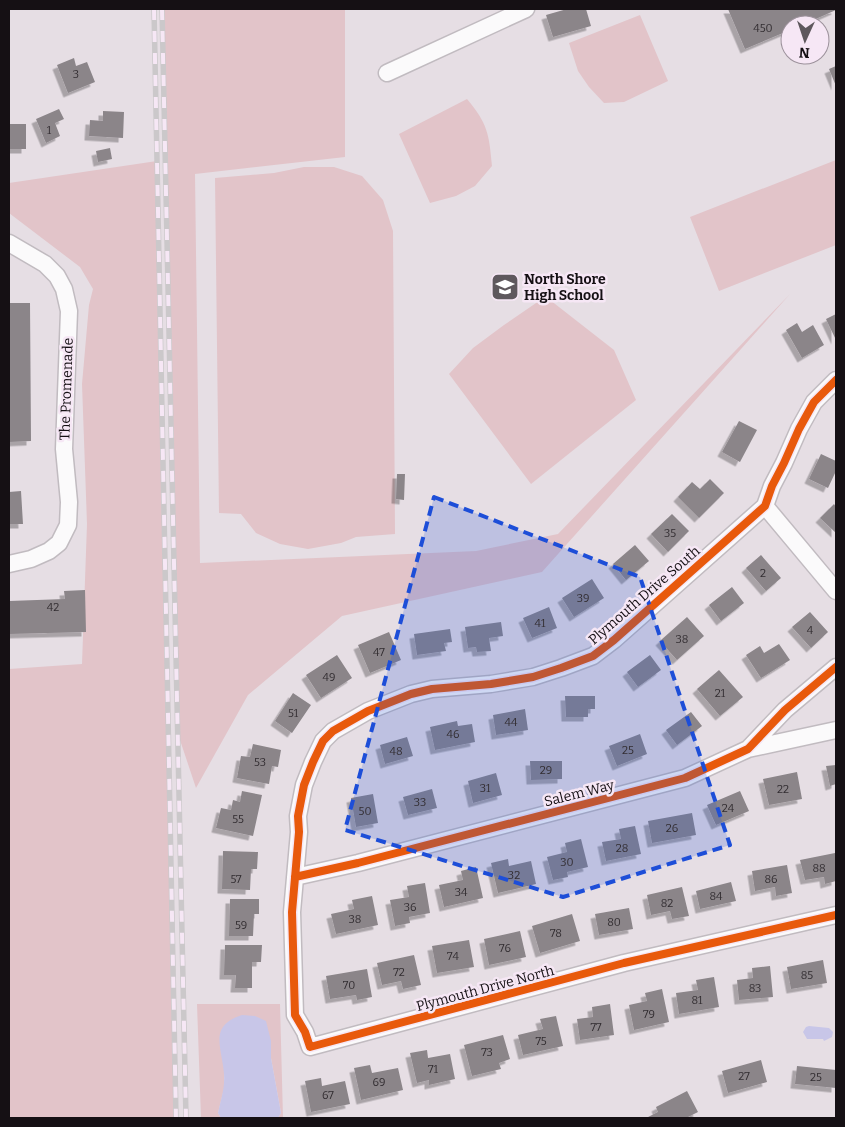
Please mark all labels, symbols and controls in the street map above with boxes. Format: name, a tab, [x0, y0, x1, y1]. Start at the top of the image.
north arrow	[780, 15, 830, 65]
house number: 450	[753, 22, 773, 35]
text: N	[798, 44, 810, 61]
house number: 3	[73, 68, 79, 81]
house number: 1	[47, 124, 52, 137]
place label: North Shore High School	[524, 271, 606, 304]
school or university icon: North Shore High School	[490, 272, 520, 302]
street label: The Promenade	[56, 337, 77, 441]
house number: 35	[664, 527, 676, 540]
street label: Plymouth Drive South	[585, 542, 704, 648]
house number: 2	[760, 567, 766, 580]
house number: 39	[577, 592, 589, 605]
house number: 42	[47, 601, 59, 614]
house number: 41	[535, 617, 546, 630]
house number: 4	[807, 624, 814, 637]
house number: 38	[676, 633, 688, 646]
house number: 47	[373, 646, 385, 659]
house number: 49	[323, 671, 335, 684]
house number: 21	[715, 687, 726, 700]
house number: 51	[288, 707, 299, 720]
house number: 44	[505, 716, 518, 729]
house number: 46	[447, 728, 459, 741]
house number: 25	[622, 744, 634, 757]
house number: 48	[389, 745, 403, 758]
house number: 53	[254, 756, 266, 769]
house number: 29	[540, 764, 552, 777]
street label: Salem Way	[542, 776, 616, 810]
house number: 31	[480, 782, 491, 795]
house number: 22	[777, 783, 789, 796]
house number: 33	[414, 796, 426, 809]
house number: 24	[722, 802, 735, 815]
house number: 50	[359, 805, 371, 818]
house number: 55	[232, 813, 244, 826]
house number: 26	[666, 822, 678, 835]
house number: 28	[616, 842, 628, 855]
house number: 30	[560, 856, 574, 869]
house number: 88	[812, 862, 826, 875]
house number: 32	[508, 869, 520, 882]
house number: 57	[230, 873, 242, 886]
house number: 86	[764, 873, 778, 886]
house number: 34	[455, 886, 468, 899]
house number: 84	[709, 890, 723, 903]
house number: 82	[661, 897, 673, 910]
house number: 36	[404, 901, 416, 914]
house number: 38	[349, 913, 361, 926]
house number: 80	[607, 916, 621, 929]
house number: 59	[235, 919, 247, 932]
house number: 78	[550, 927, 562, 940]
house number: 76	[499, 942, 511, 955]
house number: 74	[447, 950, 459, 963]
street label: Plymouth Drive North	[414, 962, 556, 1015]
house number: 72	[393, 966, 405, 979]
house number: 85	[801, 969, 813, 982]
house number: 70	[343, 979, 355, 992]
house number: 83	[749, 982, 761, 995]
house number: 81	[691, 994, 703, 1007]
house number: 79	[643, 1008, 655, 1021]
house number: 77	[590, 1021, 602, 1034]
house number: 75	[535, 1035, 547, 1048]
house number: 73	[481, 1046, 493, 1059]
house number: 71	[428, 1063, 439, 1076]
house number: 27	[738, 1070, 750, 1083]
house number: 25	[810, 1071, 822, 1084]
house number: 69	[373, 1076, 385, 1089]
house number: 67	[322, 1089, 334, 1102]

